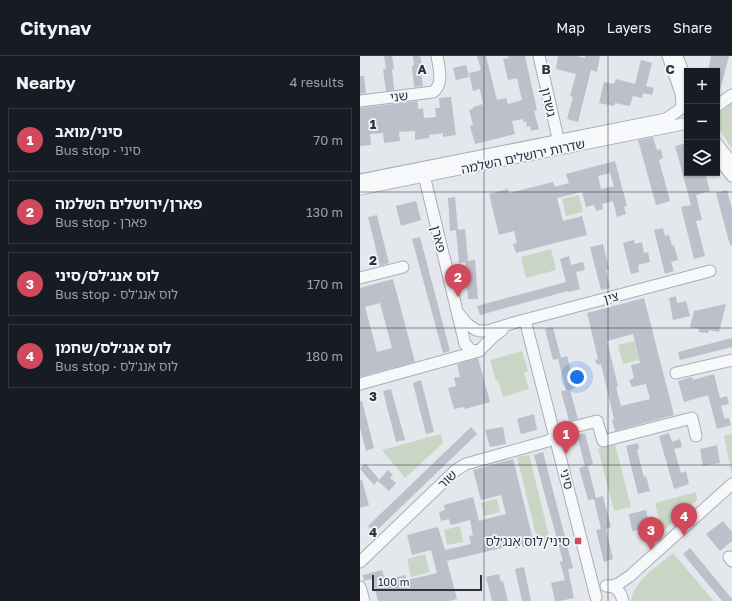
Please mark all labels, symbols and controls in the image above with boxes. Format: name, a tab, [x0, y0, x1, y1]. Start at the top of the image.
text: Citynav	[20, 16, 92, 39]
text: Map	[556, 19, 585, 36]
text: Layers	[607, 19, 651, 36]
text: Share	[673, 19, 712, 36]
text: A	[417, 61, 427, 77]
text: B	[541, 61, 551, 77]
text: C	[665, 61, 675, 77]
map controls	[684, 68, 720, 176]
button: +	[684, 68, 720, 104]
text: Nearby	[16, 72, 76, 93]
text: 4 results	[290, 74, 344, 90]
street label: גשרון	[538, 86, 560, 118]
street label: שני	[389, 87, 409, 105]
button: −	[684, 104, 720, 140]
text: 1	[370, 116, 377, 132]
text: סיני/מואב	[55, 122, 123, 140]
text: 1	[27, 132, 33, 148]
text: 70 m	[313, 132, 343, 148]
street label: שדרות ירושלים השלמה	[460, 135, 586, 177]
button: layers	[684, 140, 720, 176]
text: Bus stop · סיני	[55, 142, 141, 158]
text: פארן/ירושלים השלמה	[55, 194, 202, 212]
text: 2	[26, 204, 34, 220]
text: 130 m	[306, 204, 343, 220]
text: Bus stop · פארן	[55, 214, 147, 230]
street label: פארן	[428, 224, 450, 254]
text: 2	[369, 252, 377, 268]
pin: 2	[445, 264, 471, 297]
text: לוס אנג׳לס/סיני	[55, 266, 159, 284]
text: 3	[26, 276, 34, 292]
text: 170 m	[307, 276, 343, 292]
text: Bus stop · לוס אנג'לס	[55, 286, 178, 302]
street label: צין	[602, 287, 620, 307]
text: לוס אנג׳לס/שחמן	[55, 338, 171, 356]
text: 4	[26, 348, 34, 364]
text: 180 m	[306, 348, 343, 364]
text: Bus stop · לוס אנג'לס	[55, 358, 178, 374]
your location	[567, 367, 587, 387]
text: 3	[369, 388, 377, 404]
pin: 1	[553, 421, 579, 454]
street label: שור	[434, 466, 460, 492]
street label: סיני	[557, 467, 577, 491]
pin: 4	[671, 503, 697, 536]
pin: 3	[638, 517, 664, 550]
text: 4	[369, 524, 377, 540]
place label: סיני/לוס אנג׳לס	[485, 533, 570, 549]
marker: סיני/לוס אנג׳לס	[573, 536, 583, 546]
scale bar	[372, 573, 482, 592]
text: 100 m	[378, 575, 409, 588]

